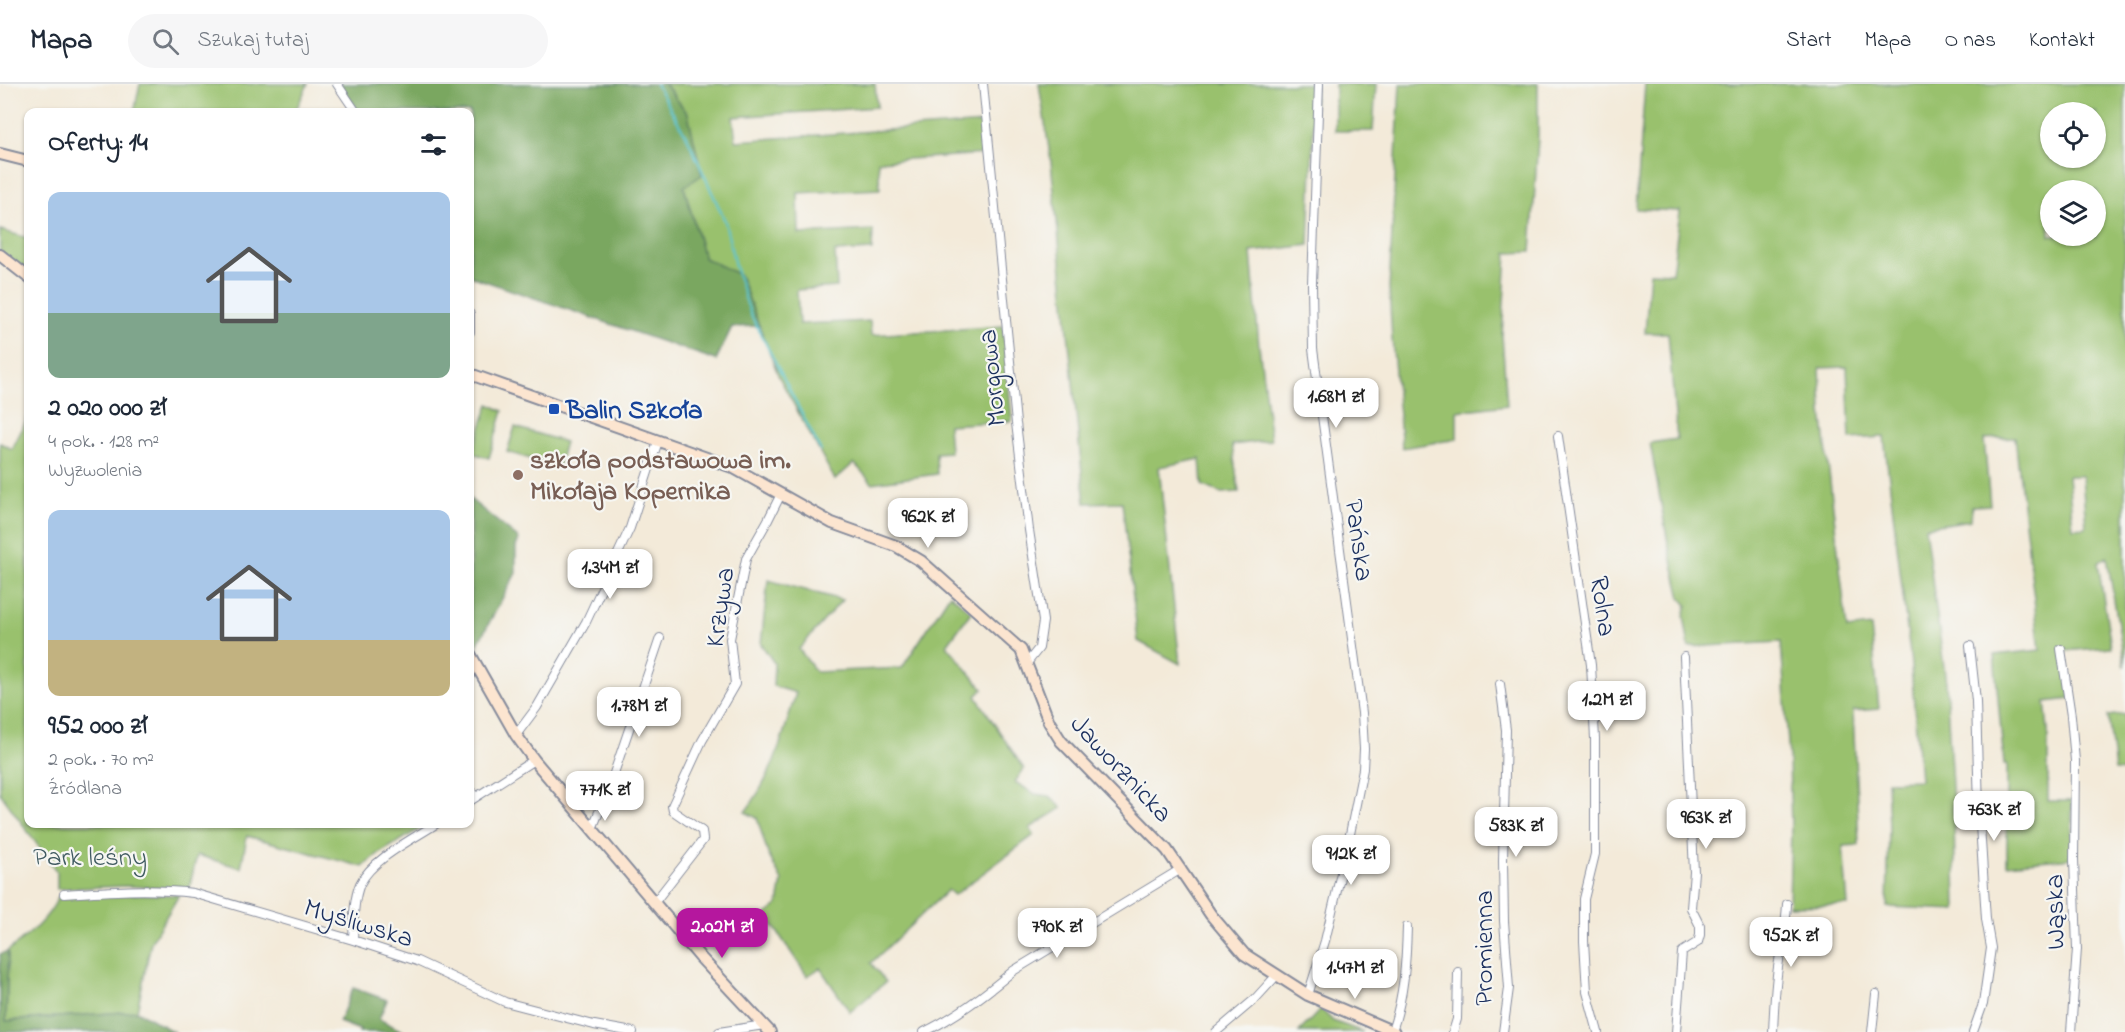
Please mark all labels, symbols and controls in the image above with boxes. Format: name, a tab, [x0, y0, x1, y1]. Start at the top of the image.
search box	[128, 14, 548, 68]
text: Mapa	[30, 21, 92, 62]
icon: search	[149, 25, 182, 58]
text: Szukaj tutaj	[197, 25, 308, 57]
text: Start	[1786, 26, 1832, 56]
text: Mapa	[1865, 26, 1911, 56]
text: O nas	[1944, 26, 1996, 56]
text: Kontakt	[2029, 26, 2095, 56]
map controls	[2040, 102, 2106, 246]
button: locate	[2040, 102, 2106, 168]
text: Oferty: 14	[48, 125, 148, 163]
icon: filters	[417, 128, 450, 161]
button: layers	[2040, 180, 2106, 246]
icon: home	[195, 231, 303, 339]
street label: Morgowa	[969, 327, 1018, 428]
pin: 1.68M zł	[1274, 378, 1398, 429]
text: 1.68M zł	[1308, 383, 1364, 412]
text: 2 020 000 zł	[48, 390, 166, 428]
place label: Balin Szkoła	[564, 392, 703, 431]
marker: Balin Szkoła	[547, 402, 561, 416]
text: 4 pok. · 128 m²	[48, 428, 159, 457]
place label: szkoła podstawowa im. Mikołaja Kopernika	[530, 442, 791, 512]
text: Wyzwolenia	[48, 457, 142, 486]
marker: szkoła podstawowa im. Mikołaja Kopernika	[511, 468, 525, 482]
street label: Pańska	[1333, 497, 1383, 584]
pin: 962K zł	[873, 498, 983, 549]
text: 962K zł	[902, 503, 954, 532]
icon: home	[195, 549, 303, 657]
pin: 1.34M zł	[548, 549, 672, 600]
text: 1.34M zł	[582, 554, 639, 583]
street label: Krzywa	[697, 565, 746, 650]
street label: Rolna	[1578, 574, 1625, 639]
pin: 1.2M zł	[1552, 681, 1662, 732]
text: 1.2M zł	[1582, 686, 1632, 715]
pin: 1.78M zł	[577, 687, 701, 738]
text: 1.78M zł	[611, 692, 667, 721]
street label: Jaworznicka	[1060, 707, 1181, 833]
text: 952 000 zł	[48, 708, 147, 746]
text: 2 pok. · 70 m²	[48, 746, 154, 775]
pin: 771K zł	[550, 771, 660, 822]
text: Źródlana	[48, 775, 122, 804]
text: 771K zł	[580, 776, 630, 805]
pin: 763K zł	[1939, 791, 2049, 842]
text: 763K zł	[1968, 796, 2020, 825]
pin: 963K zł	[1651, 799, 1761, 850]
text: 963K zł	[1681, 804, 1731, 833]
pin: 583K zł	[1461, 807, 1571, 858]
text: 583K zł	[1489, 812, 1543, 841]
pin: 912K zł	[1296, 835, 1406, 886]
park label: Park leśny	[33, 839, 147, 878]
text: 912K zł	[1326, 840, 1376, 869]
street label: Wąska	[2036, 874, 2077, 950]
street label: Myśliwska	[299, 889, 418, 959]
street label: Promienna	[1466, 890, 1505, 1006]
pin: 2.02M zł	[660, 908, 784, 959]
pin: 790K zł	[1002, 908, 1112, 959]
text: 2.02M zł	[691, 913, 753, 942]
text: 790K zł	[1032, 913, 1082, 942]
pin: 952K zł	[1736, 917, 1846, 968]
text: 952K zł	[1763, 922, 1819, 951]
pin: 1.47M zł	[1293, 949, 1417, 1000]
text: 1.47M zł	[1327, 954, 1383, 983]

